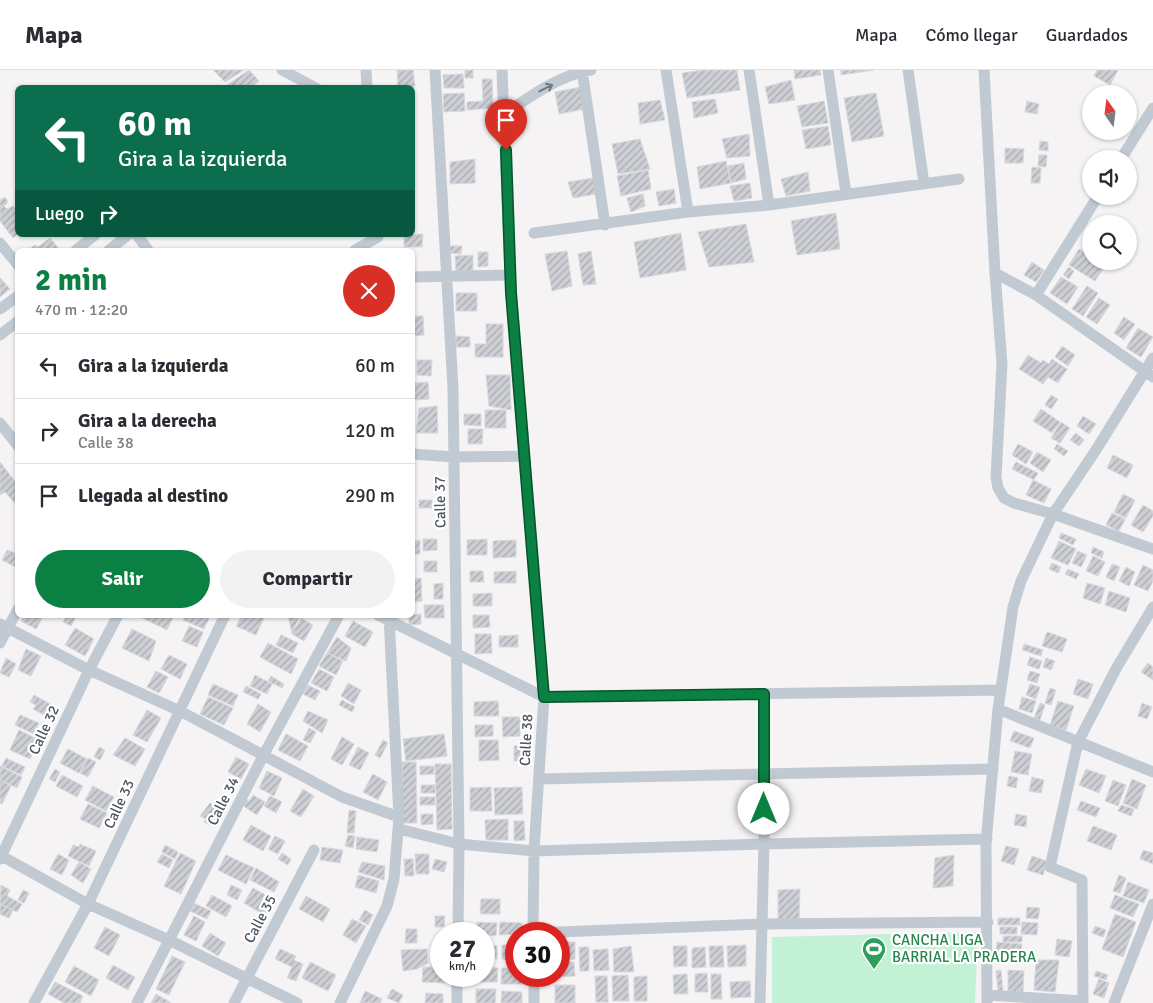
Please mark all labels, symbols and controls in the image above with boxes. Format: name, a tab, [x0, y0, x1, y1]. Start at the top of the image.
text: Mapa	[25, 20, 83, 50]
text: Mapa	[855, 24, 897, 46]
text: Cómo llegar	[925, 24, 1018, 46]
text: Guardados	[1046, 24, 1128, 46]
one-way arrow	[538, 83, 553, 92]
north arrow	[1082, 85, 1138, 140]
map controls	[1082, 85, 1137, 270]
pin	[485, 99, 527, 150]
text: 60 m	[118, 102, 192, 145]
icon: left	[35, 105, 100, 170]
icon: arrive	[492, 106, 520, 134]
text: Gira a la izquierda	[118, 145, 287, 172]
button: sound	[1082, 150, 1137, 205]
icon: right	[94, 200, 122, 228]
text: Luego	[35, 202, 84, 226]
button: search	[1082, 215, 1137, 270]
text: 2 min	[35, 262, 107, 299]
button: close	[343, 265, 395, 317]
text: 470 m · 12:20	[35, 300, 128, 320]
icon: left	[35, 352, 63, 380]
text: Gira a la izquierda	[78, 354, 228, 378]
text: 60 m	[355, 354, 395, 378]
text: Gira a la derecha	[78, 409, 217, 433]
icon: right	[35, 417, 63, 445]
text: 120 m	[345, 419, 395, 443]
text: Calle 38	[78, 433, 134, 453]
street label: Calle 37	[431, 476, 449, 528]
icon: arrive	[35, 482, 63, 510]
text: Llegada al destino	[78, 484, 228, 508]
text: 290 m	[345, 484, 395, 508]
button: Salir	[35, 550, 210, 608]
button: Compartir	[220, 550, 395, 608]
street label: Calle 32	[25, 703, 63, 757]
street label: Calle 38	[516, 714, 536, 766]
street label: Calle 34	[203, 774, 243, 828]
street label: Calle 33	[100, 777, 138, 831]
position arrow	[737, 782, 789, 834]
street label: Calle 35	[240, 892, 280, 946]
speed limit sign: 30	[505, 922, 570, 987]
place label: CANCHA LIGA BARRIAL LA PRADERA	[892, 931, 1036, 966]
text: 27	[449, 933, 476, 964]
sports icon: CANCHA LIGA BARRIAL LA PRADERA	[861, 936, 887, 970]
text: km/h	[449, 959, 476, 974]

